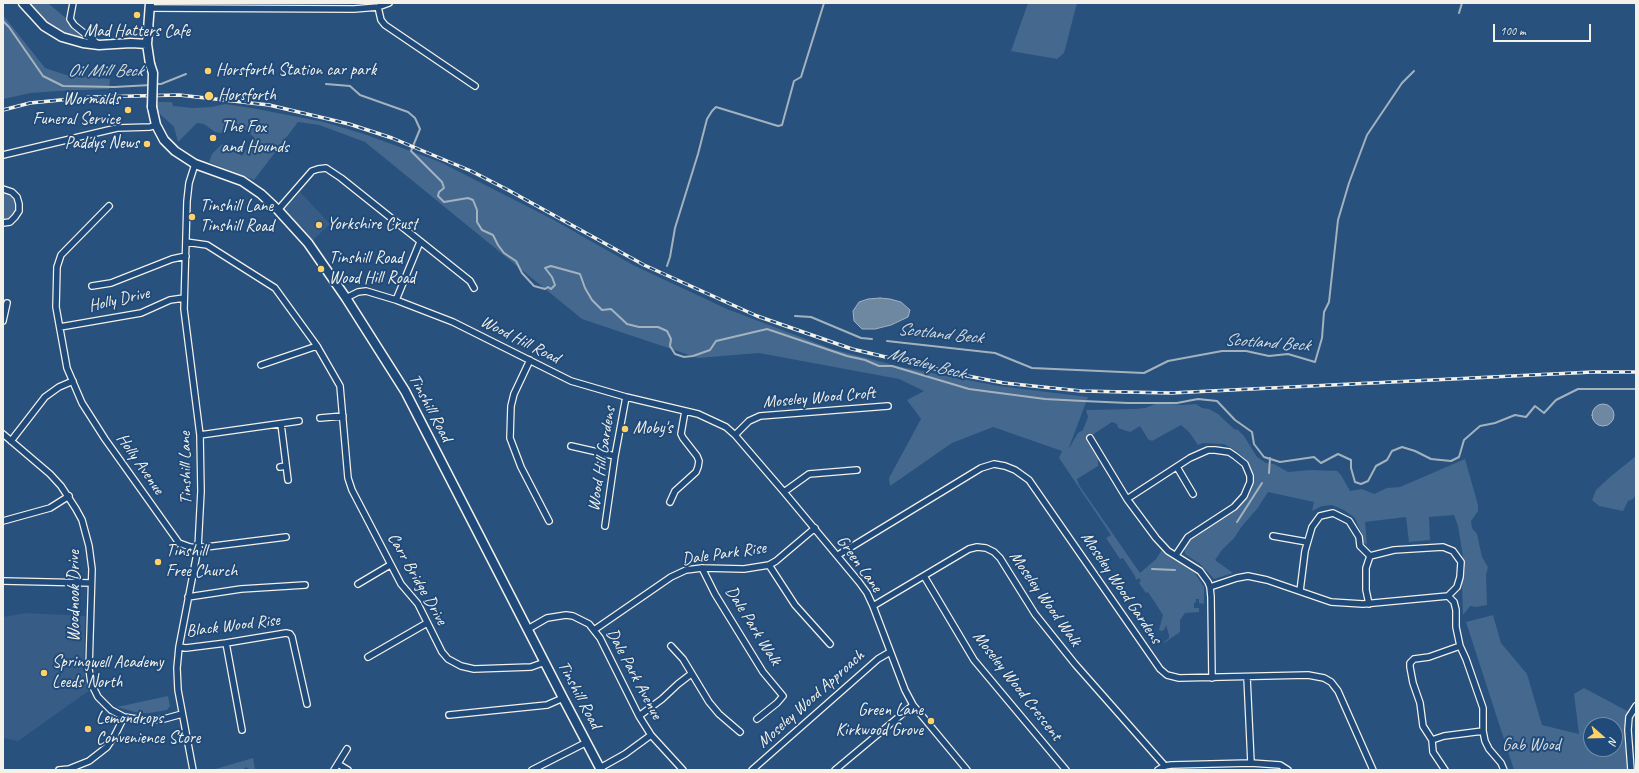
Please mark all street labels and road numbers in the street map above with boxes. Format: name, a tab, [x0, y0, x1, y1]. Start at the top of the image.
street label: Holly Drive	[87, 283, 151, 317]
street label: Wood Hill Road	[477, 311, 563, 369]
street label: Tinshill Road	[404, 371, 456, 445]
street label: Moseley Wood Croft	[762, 383, 876, 413]
street label: Wood Hill Gardens	[584, 405, 620, 513]
street label: Holly Avenue	[111, 429, 169, 499]
street label: Tinshill Lane	[175, 431, 197, 505]
street label: Moseley Wood Gardens	[1076, 528, 1166, 648]
street label: Carr Bridge Drive	[382, 529, 452, 629]
street label: Green Lane	[832, 532, 886, 596]
street label: Dale Park Rise	[681, 538, 767, 570]
street label: Moseley Wood Walk	[1005, 547, 1085, 651]
street label: Woodnook Drive	[65, 550, 85, 642]
street label: Dale Park Walk	[721, 583, 785, 669]
street label: Black Wood Rise	[185, 610, 281, 642]
street label: Dale Park Avenue	[602, 625, 666, 723]
street label: Moseley Wood Crescent	[968, 627, 1066, 745]
street label: Moseley Wood Approach	[753, 646, 869, 752]
street label: Tinshill Road	[553, 658, 605, 732]

